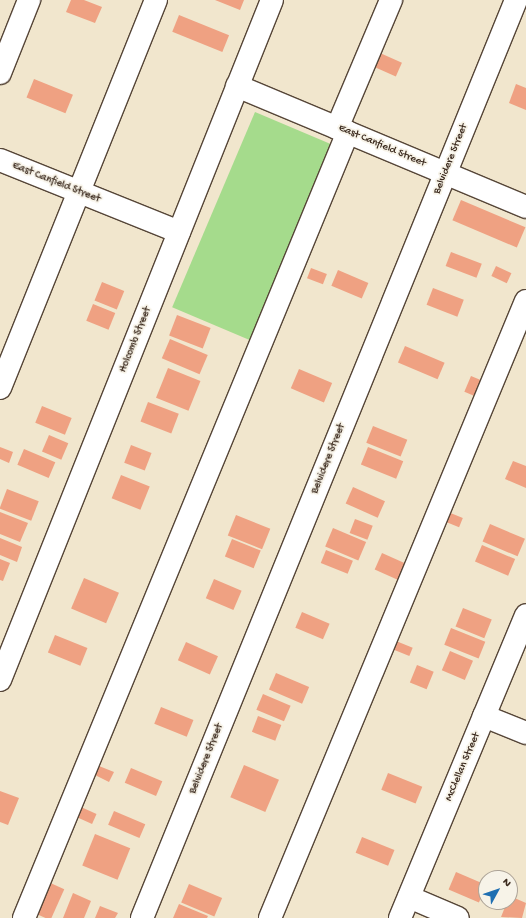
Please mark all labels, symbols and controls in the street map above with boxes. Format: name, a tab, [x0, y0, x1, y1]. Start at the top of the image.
street label: East Canfield Street	[336, 122, 428, 170]
street label: Belvidere Street	[431, 122, 471, 196]
street label: East Canfield Street	[10, 159, 102, 207]
street label: Holcomb Street	[117, 305, 155, 375]
street label: Belvidere Street	[309, 422, 349, 496]
street label: Belvidere Street	[187, 722, 227, 796]
street label: McClellan Street	[443, 731, 483, 803]
north arrow	[478, 870, 518, 910]
text: N	[500, 876, 513, 890]

